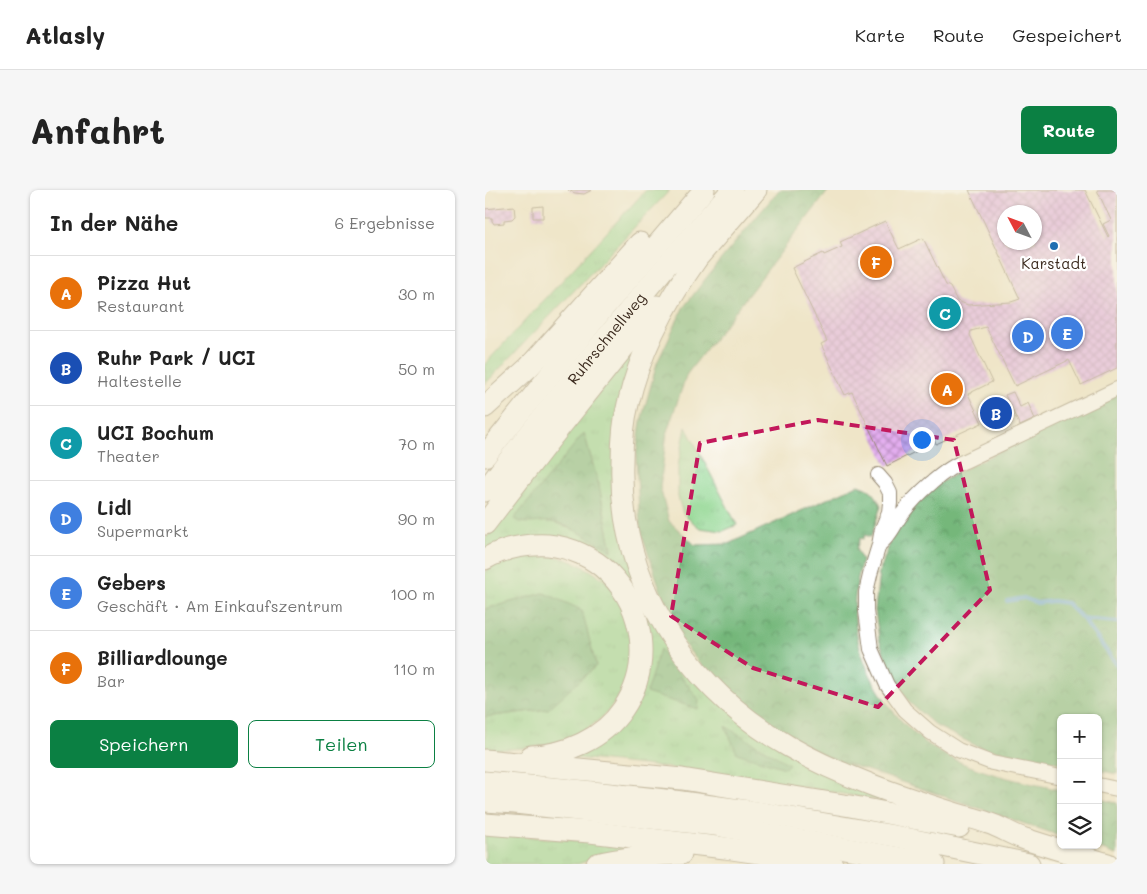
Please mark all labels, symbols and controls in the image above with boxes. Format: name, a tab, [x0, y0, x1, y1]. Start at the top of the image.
text: Atlasly	[25, 19, 105, 50]
text: Karte	[855, 23, 905, 47]
text: Route	[933, 23, 984, 47]
text: Gespeichert	[1012, 23, 1122, 47]
button: Route	[1021, 106, 1117, 154]
text: Anfahrt	[30, 107, 165, 153]
north arrow	[997, 205, 1042, 250]
text: In der Nähe	[50, 209, 178, 236]
text: 6 Ergebnisse	[334, 212, 435, 233]
marker: Karstadt	[1048, 240, 1060, 252]
pin: F	[860, 243, 892, 281]
place label: Karstadt	[1021, 253, 1087, 273]
text: Pizza Hut	[97, 270, 191, 295]
text: A	[60, 283, 72, 304]
text: 30 m	[398, 283, 435, 304]
street label: Ruhrschnellweg	[563, 288, 650, 388]
pin: C	[929, 294, 961, 332]
text: Restaurant	[97, 295, 185, 316]
pin: E	[1051, 314, 1083, 352]
pin: D	[1012, 317, 1044, 355]
text: Ruhr Park / UCI	[97, 345, 256, 370]
text: B	[61, 358, 71, 379]
text: 50 m	[398, 358, 435, 379]
text: Haltestelle	[97, 370, 182, 391]
pin: A	[931, 370, 963, 408]
pin: B	[980, 394, 1012, 432]
text: UCI Bochum	[97, 420, 214, 445]
your location	[909, 427, 935, 453]
text: C	[60, 433, 72, 454]
text: 70 m	[398, 433, 435, 454]
text: Theater	[97, 445, 160, 466]
text: Lidl	[97, 495, 132, 520]
text: D	[60, 508, 72, 529]
text: 90 m	[398, 508, 435, 529]
text: Supermarkt	[97, 520, 189, 541]
text: Gebers	[97, 570, 166, 595]
text: E	[61, 583, 71, 604]
text: 100 m	[390, 583, 435, 604]
text: Geschäft · Am Einkaufszentrum	[97, 595, 343, 616]
text: Billiardlounge	[97, 645, 228, 670]
text: F	[61, 658, 71, 679]
text: 110 m	[393, 658, 435, 679]
text: Bar	[97, 670, 125, 691]
map controls	[1057, 714, 1102, 849]
button: +	[1057, 714, 1102, 759]
button: Speichern	[50, 720, 238, 768]
button: Teilen	[248, 720, 435, 768]
button: −	[1057, 759, 1102, 804]
button: layers	[1057, 804, 1102, 849]

